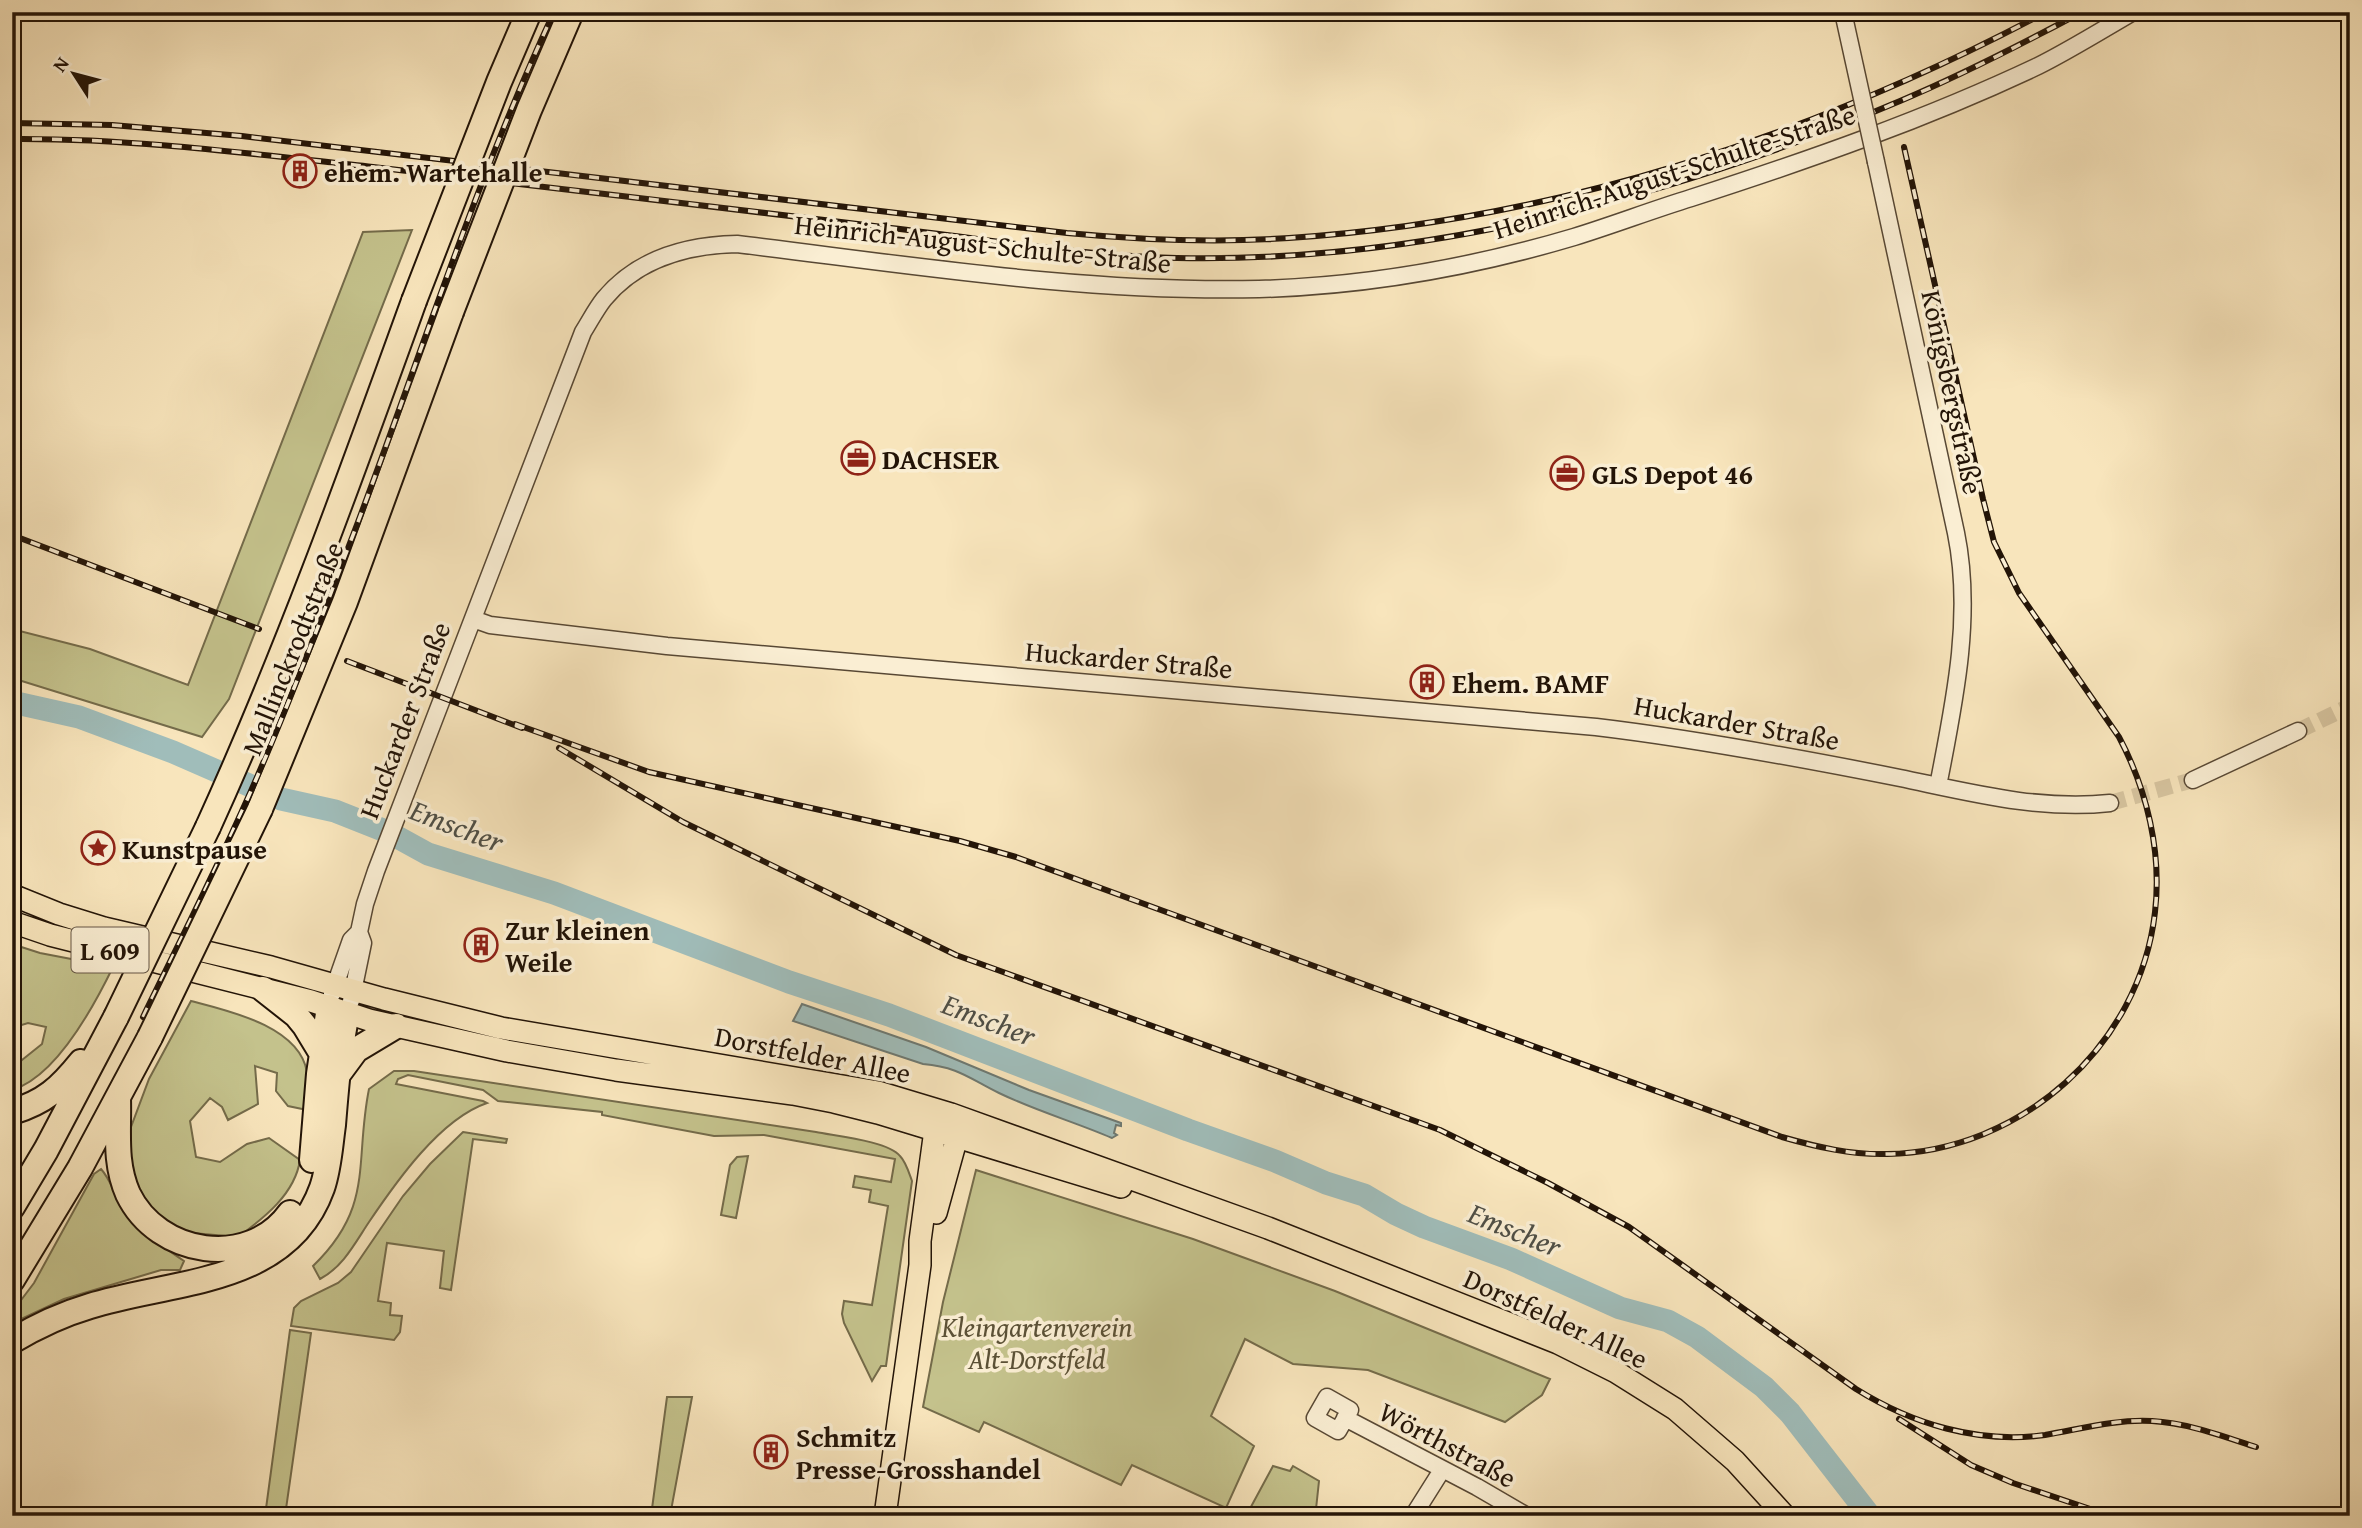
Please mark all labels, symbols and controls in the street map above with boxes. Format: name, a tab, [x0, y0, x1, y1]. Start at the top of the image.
north arrow	[38, 38, 108, 108]
text: N	[45, 50, 75, 77]
street label: Heinrich-August-Schulte-Straße	[1488, 93, 1860, 249]
place label: ehem. Wartehalle	[324, 151, 542, 192]
building icon: ehem. Wartehalle	[281, 152, 319, 190]
street label: Heinrich-August-Schulte-Straße	[793, 203, 1173, 283]
street label: Königsbergstraße	[1911, 286, 1995, 498]
place label: DACHSER	[882, 438, 1000, 479]
office icon: DACHSER	[839, 439, 877, 477]
place label: GLS Depot 46	[1592, 453, 1753, 494]
office icon: GLS Depot 46	[1548, 454, 1586, 492]
street label: Mallinckrodtstraße	[230, 535, 354, 761]
street label: Huckarder Straße	[348, 616, 460, 824]
street label: Huckarder Straße	[1024, 630, 1234, 688]
place label: Ehem. BAMF	[1452, 662, 1609, 703]
building icon: Ehem. BAMF	[1408, 663, 1446, 701]
street label: Huckarder Straße	[1631, 684, 1843, 760]
water label: Emscher	[403, 787, 511, 863]
place label: Kunstpause	[122, 828, 267, 869]
place icon: Kunstpause	[79, 829, 117, 867]
place label: Zur kleinen Weile	[505, 909, 650, 982]
building icon: Zur kleinen Weile	[462, 926, 500, 964]
road number: L 609	[72, 928, 148, 973]
water label: Emscher	[935, 981, 1043, 1057]
street label: Dorstfelder Allee	[712, 1015, 914, 1093]
water label: Emscher	[1461, 1190, 1569, 1268]
street label: Dorstfelder Allee	[1457, 1257, 1655, 1379]
park label: Kleingartenverein Alt-Dorstfeld	[940, 1306, 1133, 1379]
street label: Wörthstraße	[1372, 1391, 1524, 1497]
place label: Schmitz Presse-Grosshandel	[796, 1416, 1041, 1489]
building icon: Schmitz Presse-Grosshandel	[752, 1433, 790, 1471]

